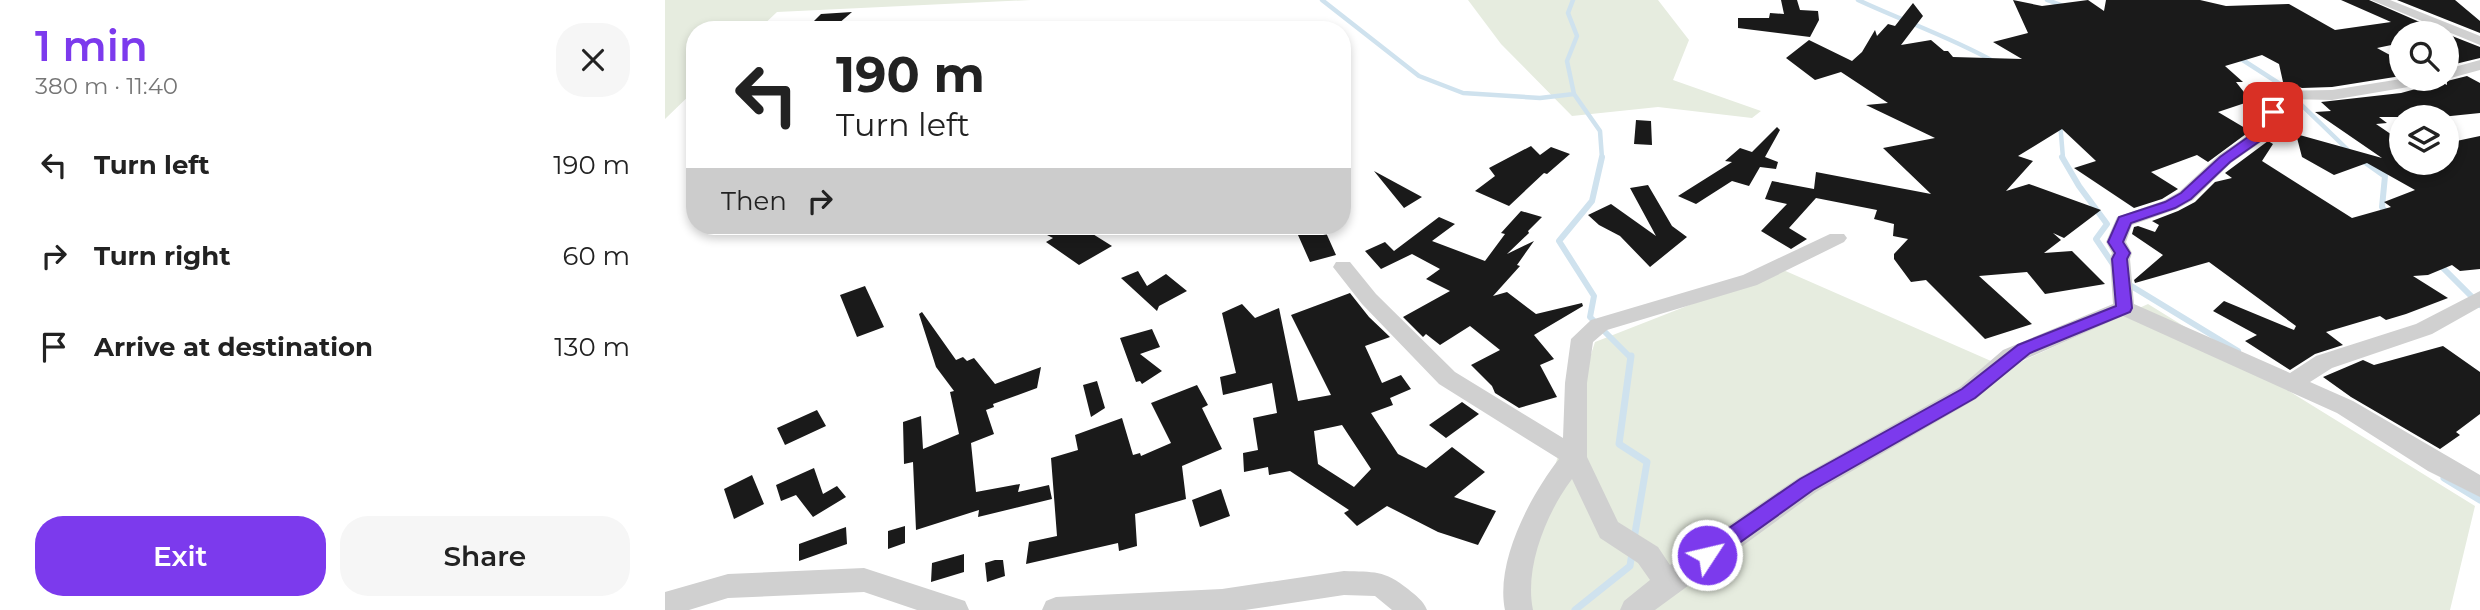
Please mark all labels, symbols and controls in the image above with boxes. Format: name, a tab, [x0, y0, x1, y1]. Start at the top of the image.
text: 1 min	[35, 20, 148, 72]
map controls	[2389, 21, 2459, 175]
button: search	[2389, 21, 2459, 91]
button: close	[556, 23, 630, 97]
text: 190 m	[836, 45, 985, 104]
icon: left	[721, 49, 812, 140]
text: 380 m · 11:40	[35, 72, 178, 100]
pin	[2243, 82, 2303, 142]
icon: arrive	[2254, 93, 2292, 131]
text: Turn left	[836, 105, 970, 144]
button: layers	[2389, 105, 2459, 175]
icon: left	[35, 146, 73, 184]
text: Turn left	[94, 149, 210, 181]
text: 190 m	[553, 149, 630, 181]
icon: right	[801, 182, 839, 220]
text: Then	[721, 185, 787, 217]
icon: right	[35, 237, 73, 275]
text: Turn right	[94, 240, 230, 272]
text: 60 m	[563, 240, 630, 272]
icon: arrive	[35, 328, 73, 366]
text: Arrive at destination	[94, 331, 373, 363]
text: 130 m	[554, 331, 630, 363]
button: Exit	[35, 516, 326, 596]
button: Share	[340, 516, 630, 596]
position arrow	[1670, 518, 1744, 592]

